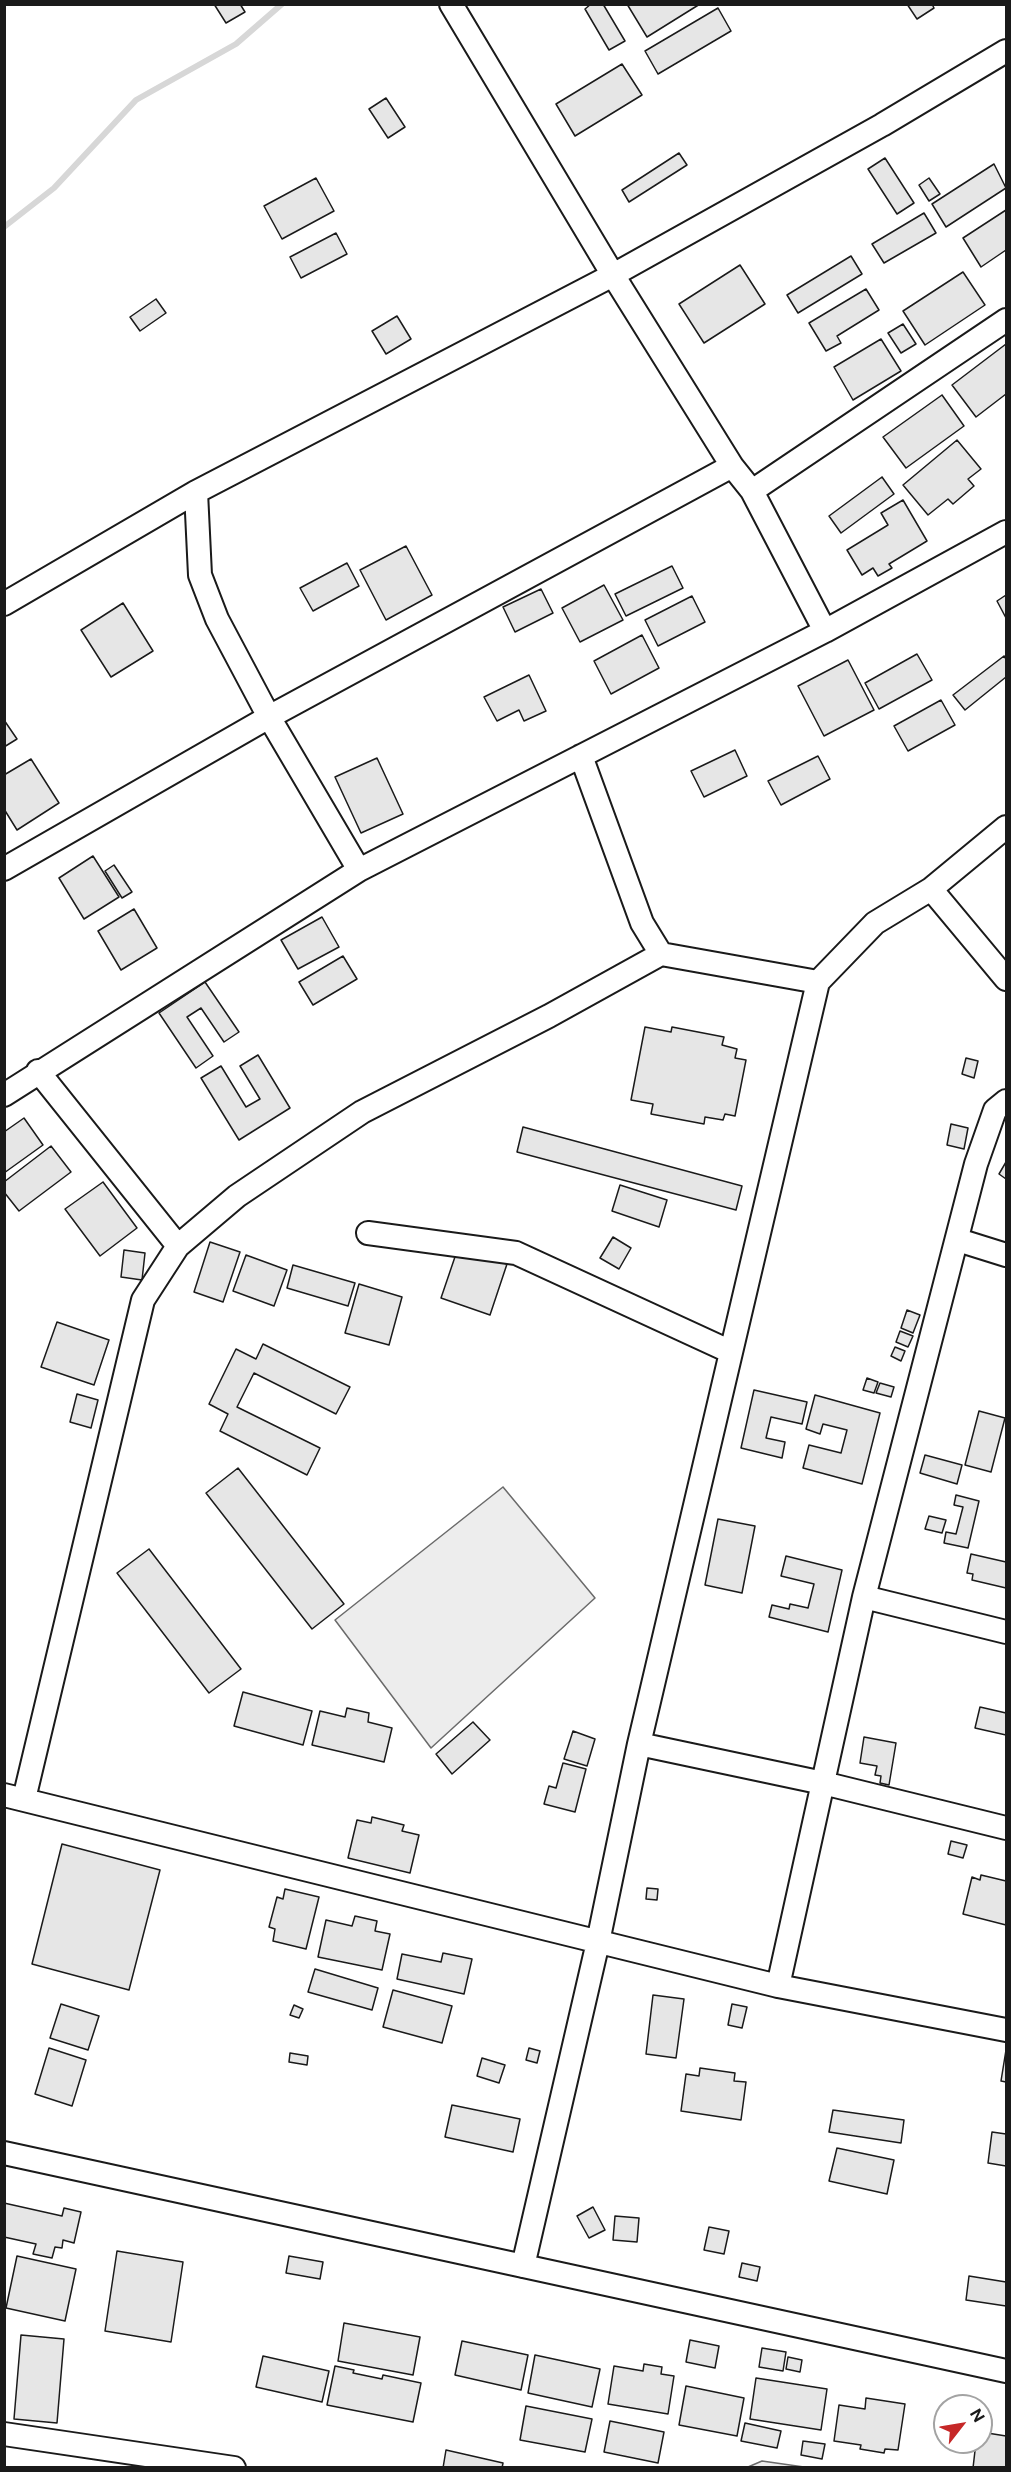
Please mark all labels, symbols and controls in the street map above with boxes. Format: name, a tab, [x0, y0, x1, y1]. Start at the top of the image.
north arrow	[933, 2394, 993, 2454]
text: N	[966, 2405, 989, 2426]

